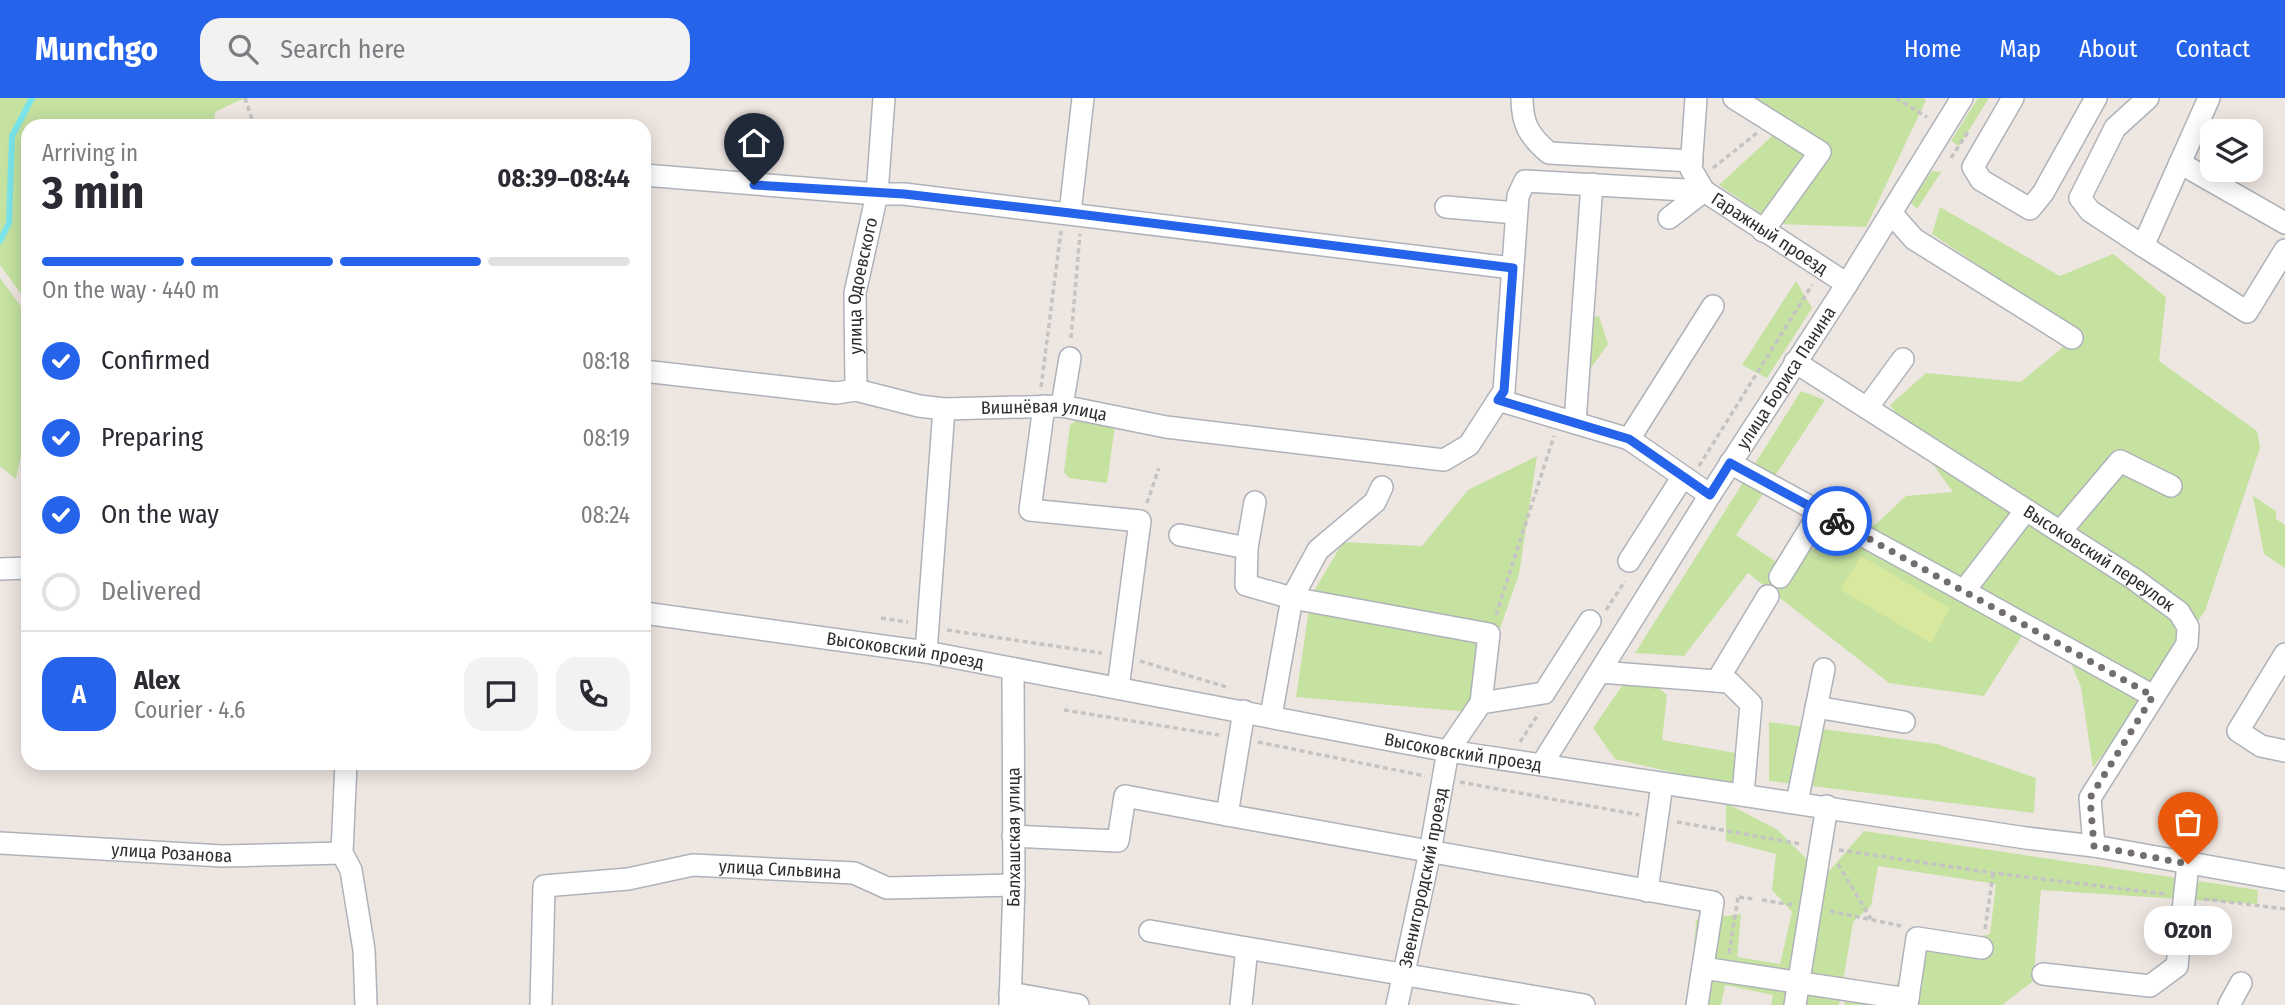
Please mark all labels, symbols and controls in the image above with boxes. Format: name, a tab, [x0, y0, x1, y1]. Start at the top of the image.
search box	[200, 18, 690, 81]
text: Munchgo	[35, 29, 158, 69]
icon: search	[224, 30, 262, 68]
text: Search here	[280, 34, 405, 65]
text: Home	[1904, 35, 1961, 63]
text: Map	[1999, 35, 2041, 63]
text: About	[2079, 35, 2137, 63]
text: Contact	[2175, 35, 2250, 63]
pin	[724, 113, 784, 185]
map controls	[2200, 119, 2263, 182]
button: layers	[2200, 119, 2263, 182]
icon: home	[735, 124, 773, 162]
text: Arriving in	[42, 139, 138, 167]
text: 08:39–08:44	[497, 163, 630, 194]
text: 3 min	[42, 165, 144, 220]
street label: Гаражный проезд	[1707, 188, 1832, 280]
street label: улица Одоевского	[844, 215, 882, 354]
text: On the way · 440 m	[42, 276, 219, 304]
street label: улица Бориса Панина	[1732, 302, 1841, 453]
icon: check	[42, 342, 80, 380]
text: Confirmed	[101, 345, 211, 376]
text: 08:18	[582, 347, 630, 375]
street label: Вишнёвая улица	[981, 395, 1109, 426]
icon: check	[42, 419, 80, 457]
text: Preparing	[101, 422, 203, 453]
text: 08:19	[582, 424, 630, 452]
courier	[1802, 486, 1872, 556]
icon: check	[42, 496, 80, 534]
text: On the way	[101, 499, 219, 530]
street label: Высоковский переулок	[2019, 500, 2180, 617]
text: 08:24	[581, 501, 630, 529]
icon: bike	[1818, 502, 1856, 540]
text: Delivered	[101, 576, 202, 607]
street label: Высоковский проезд	[825, 627, 986, 674]
button: chat	[464, 657, 538, 731]
button: phone	[556, 657, 630, 731]
text: Alex	[134, 665, 180, 696]
text: A	[72, 679, 86, 710]
text: Courier · 4.6	[134, 696, 245, 724]
street label: Высоковский проезд	[1383, 728, 1543, 776]
street label: Балхашская улица	[1002, 767, 1025, 907]
street label: Звенигородский проезд	[1394, 786, 1452, 970]
pin	[2158, 792, 2218, 864]
icon: bag	[2169, 803, 2207, 841]
street label: улица Розанова	[111, 839, 232, 867]
street label: улица Сильвина	[718, 855, 842, 883]
callout: Ozon	[2144, 906, 2232, 955]
text: Ozon	[2164, 916, 2212, 944]

